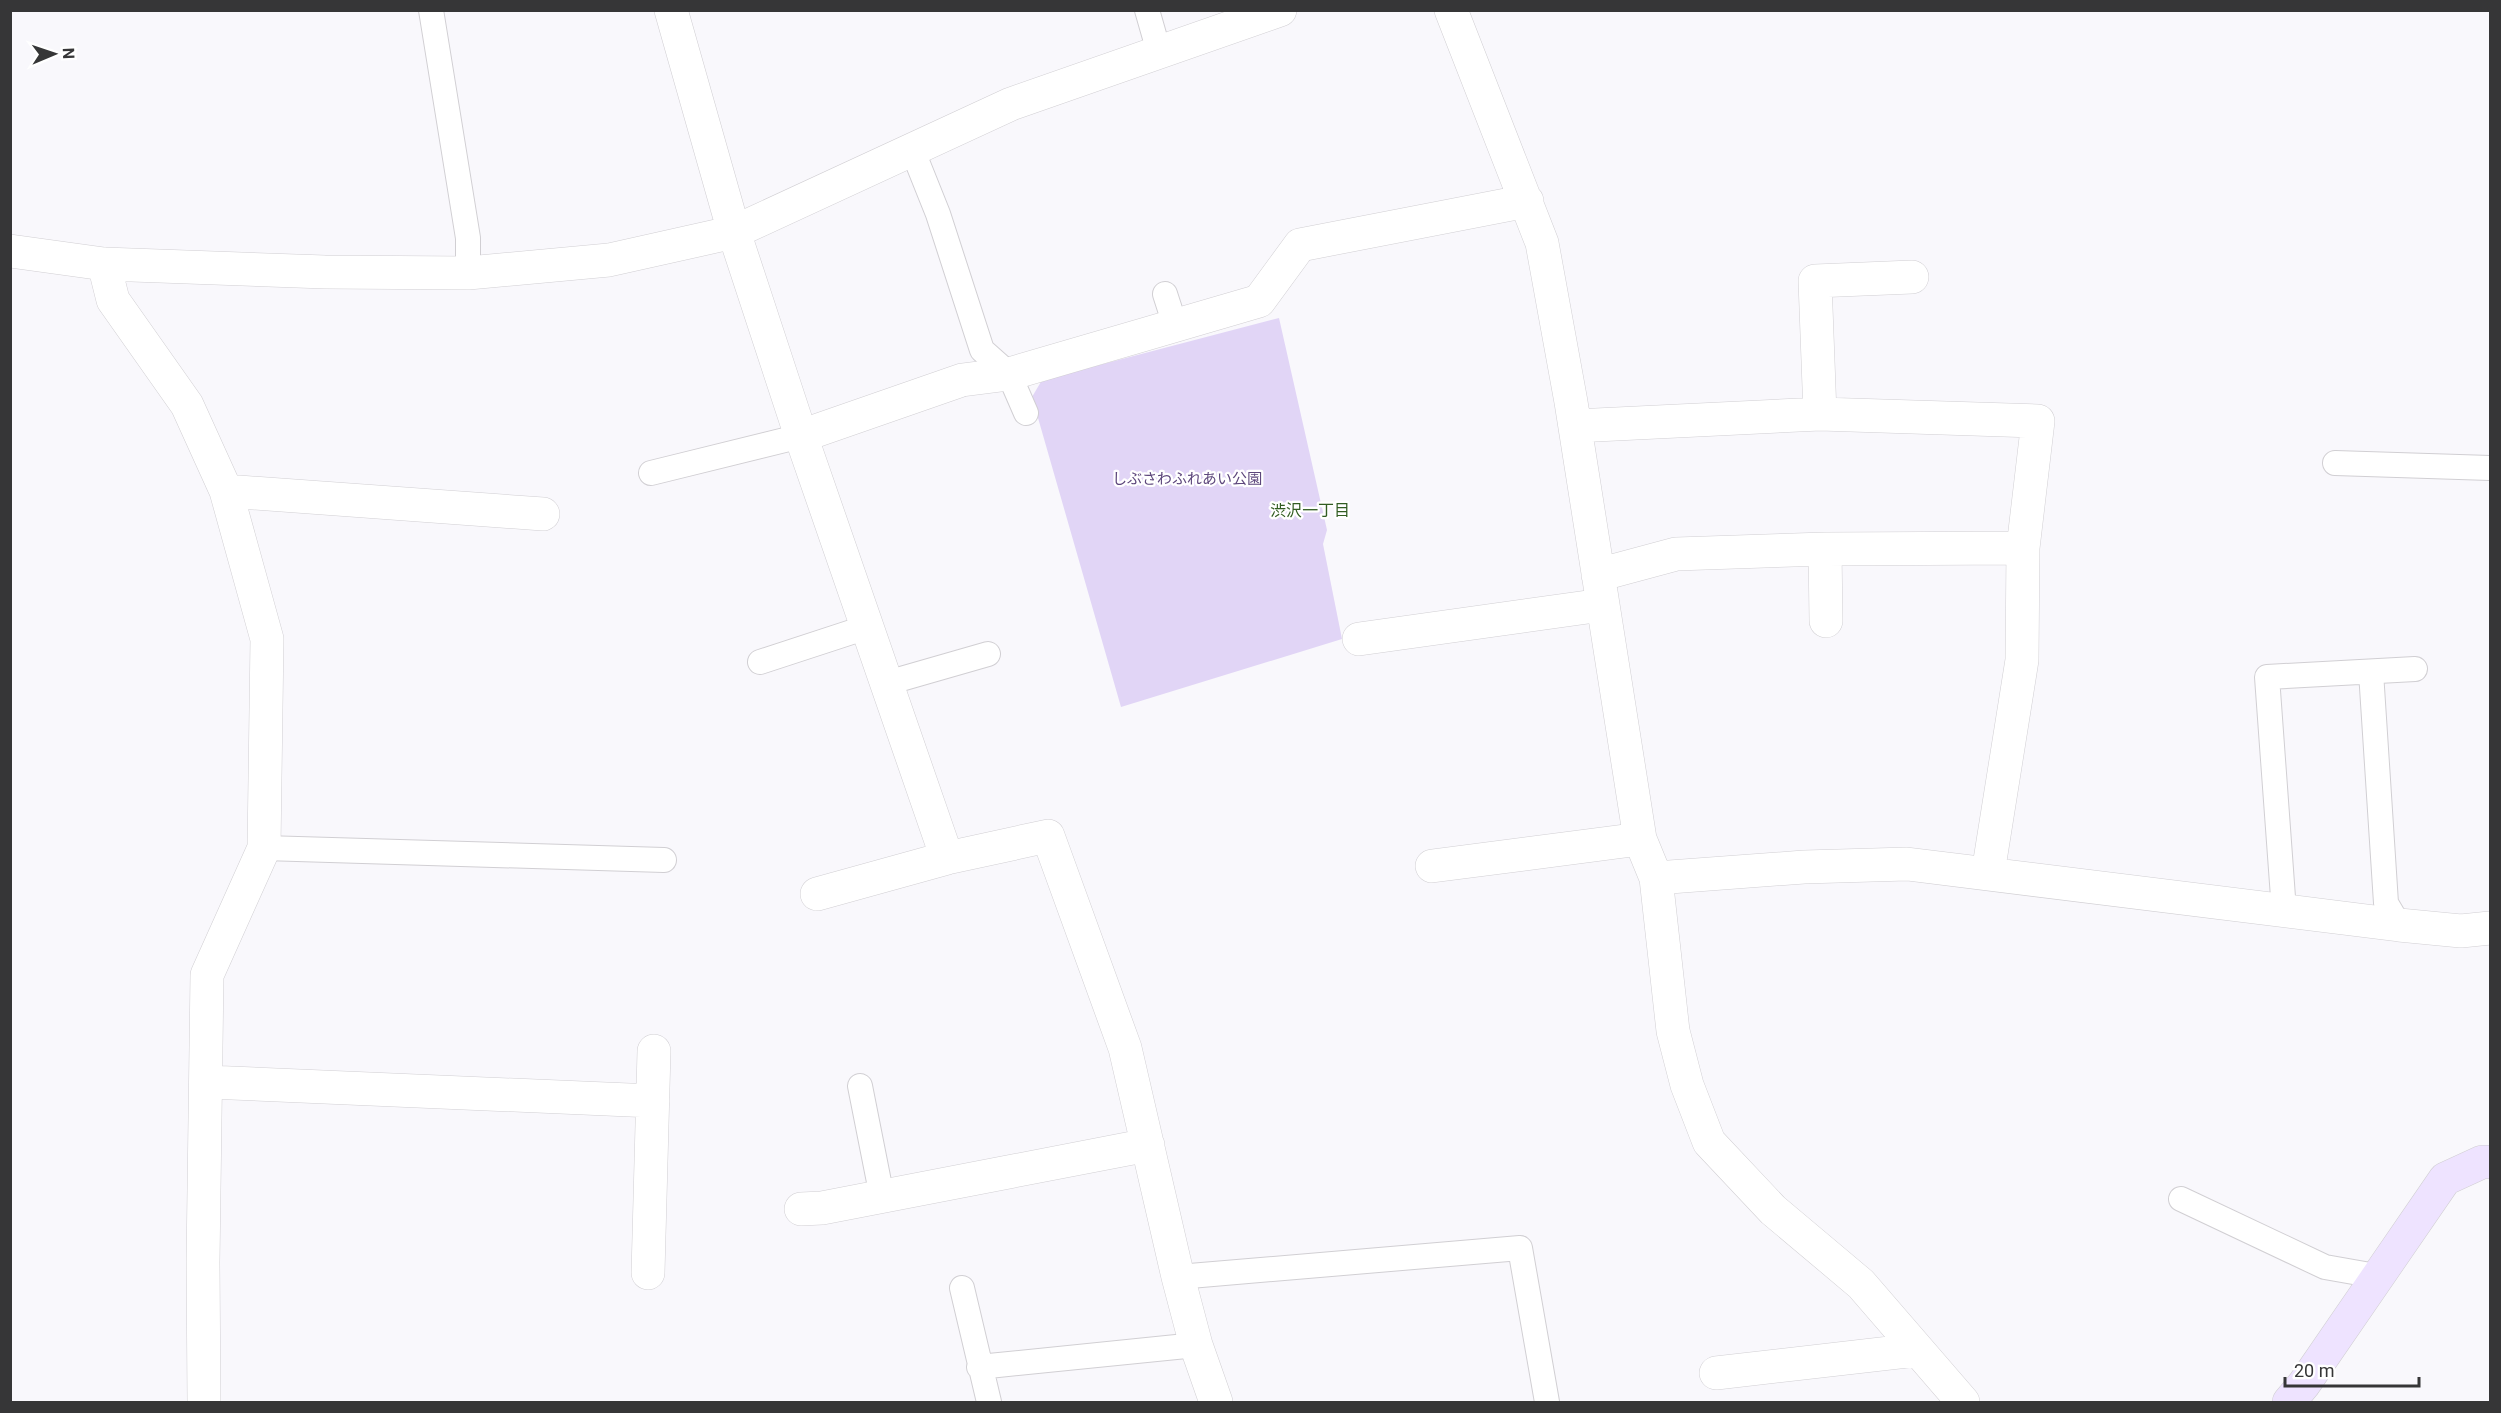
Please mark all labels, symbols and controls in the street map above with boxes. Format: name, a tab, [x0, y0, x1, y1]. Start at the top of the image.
north arrow	[24, 24, 84, 84]
text: N	[59, 48, 78, 59]
park label: しぶさわふれあい公園	[1112, 470, 1262, 488]
district label: 渋沢一丁目	[1270, 501, 1350, 520]
scale bar	[2285, 1350, 2418, 1388]
text: 20 m	[2294, 1360, 2334, 1381]

